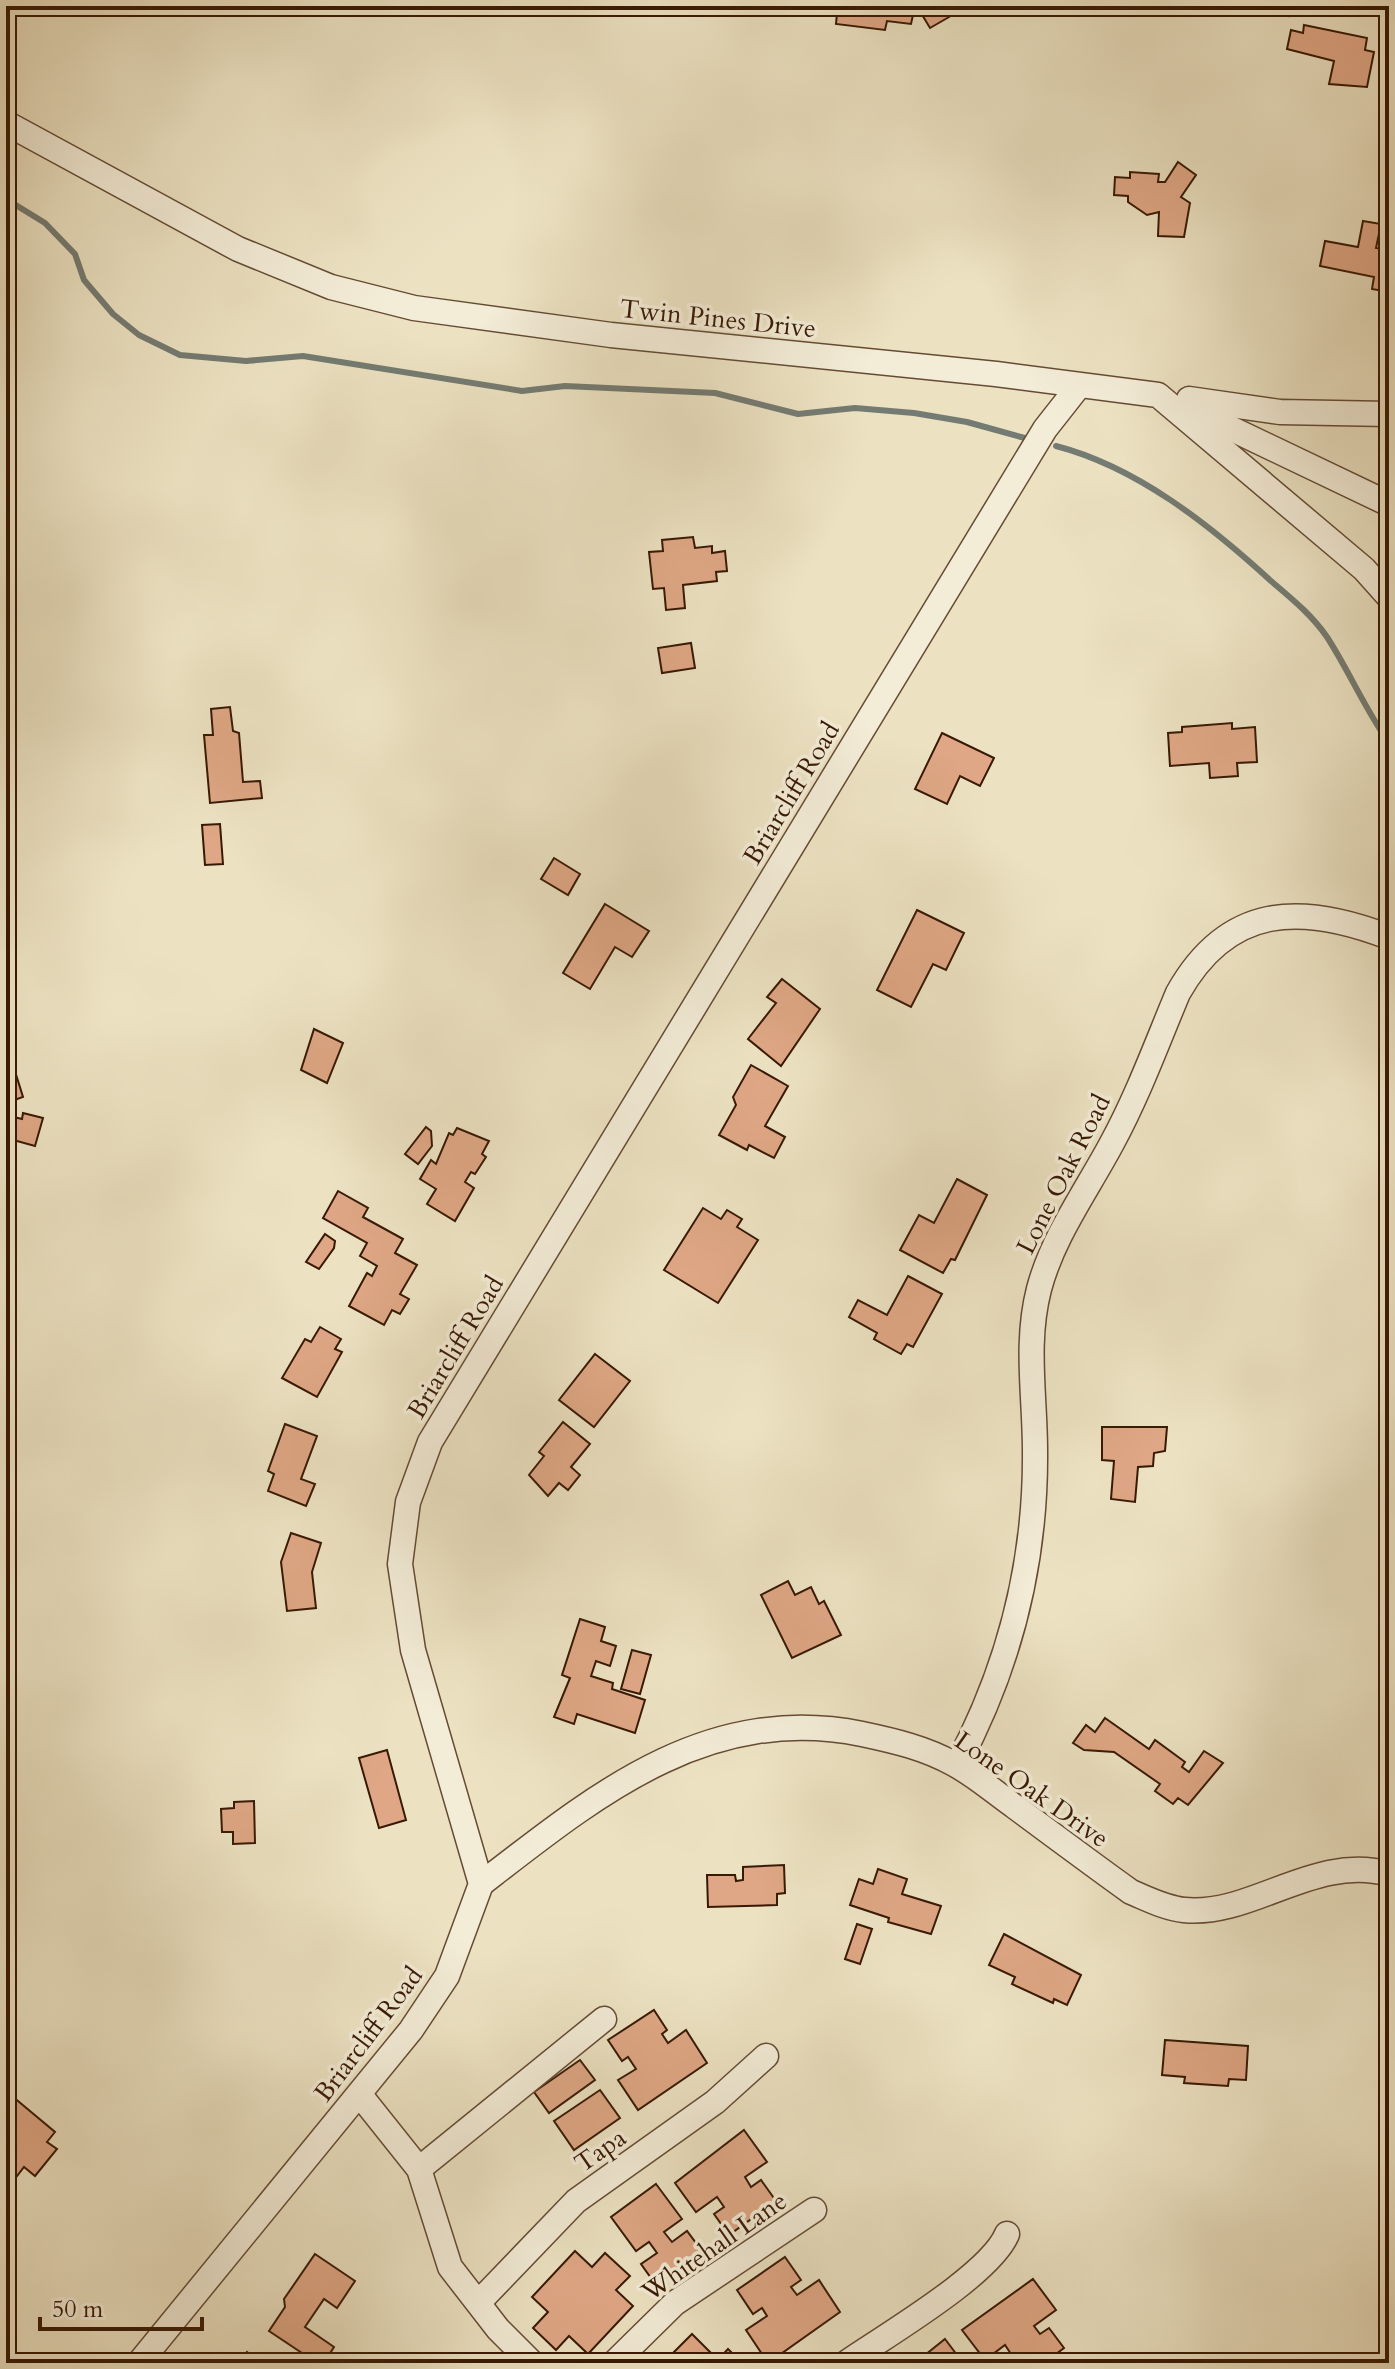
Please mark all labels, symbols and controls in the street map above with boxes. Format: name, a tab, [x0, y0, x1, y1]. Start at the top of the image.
street label: Twin Pines Drive	[618, 291, 818, 346]
street label: Briarcliff Road	[735, 715, 848, 871]
street label: Lone Oak Road	[1008, 1088, 1119, 1260]
street label: Briarcliff Road	[399, 1269, 512, 1425]
street label: Lone Oak Drive	[948, 1723, 1116, 1856]
street label: Briarcliff Road	[306, 1959, 431, 2109]
street label: Tapa	[568, 2120, 633, 2181]
street label: Whitehall Lane	[634, 2183, 794, 2310]
scale bar	[40, 2281, 202, 2331]
text: 50 m	[52, 2293, 104, 2326]

